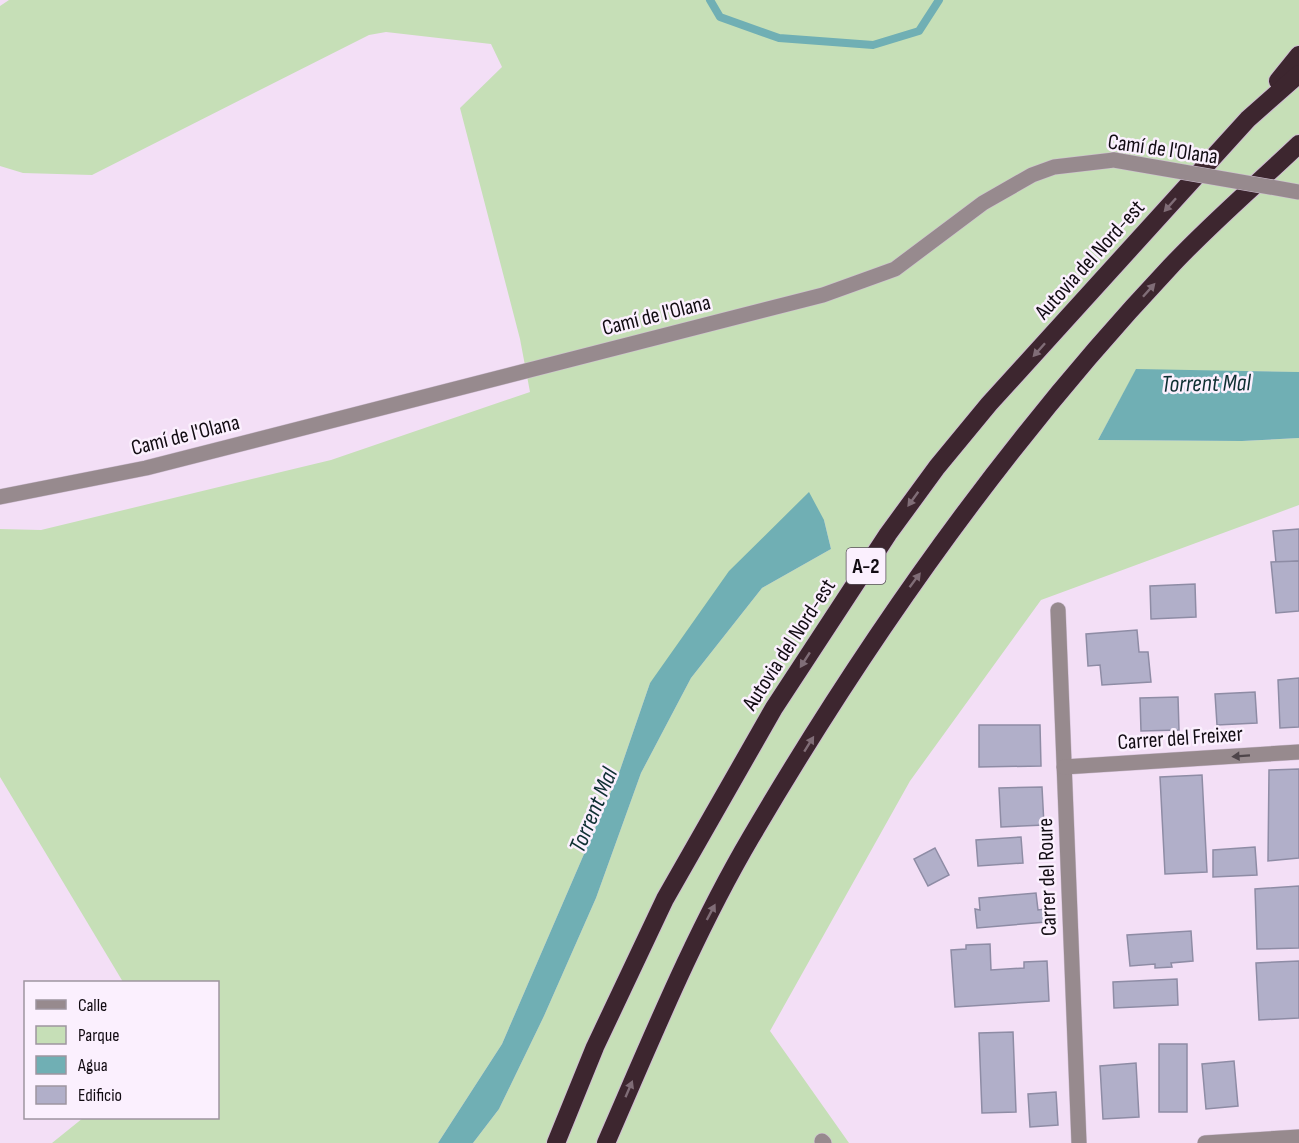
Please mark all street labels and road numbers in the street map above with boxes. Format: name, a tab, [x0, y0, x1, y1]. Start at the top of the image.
street label: Camí de l'Olana	[1106, 128, 1220, 171]
street label: Autovia del Nord-est	[1029, 195, 1151, 326]
street label: Camí de l'Olana	[599, 289, 713, 342]
street label: Camí de l'Olana	[128, 409, 242, 462]
road number: A-2	[846, 548, 886, 584]
street label: Autovia del Nord-est	[736, 574, 842, 716]
street label: Carrer del Freixer	[1117, 721, 1244, 756]
street label: Carrer del Roure	[1032, 817, 1063, 937]

